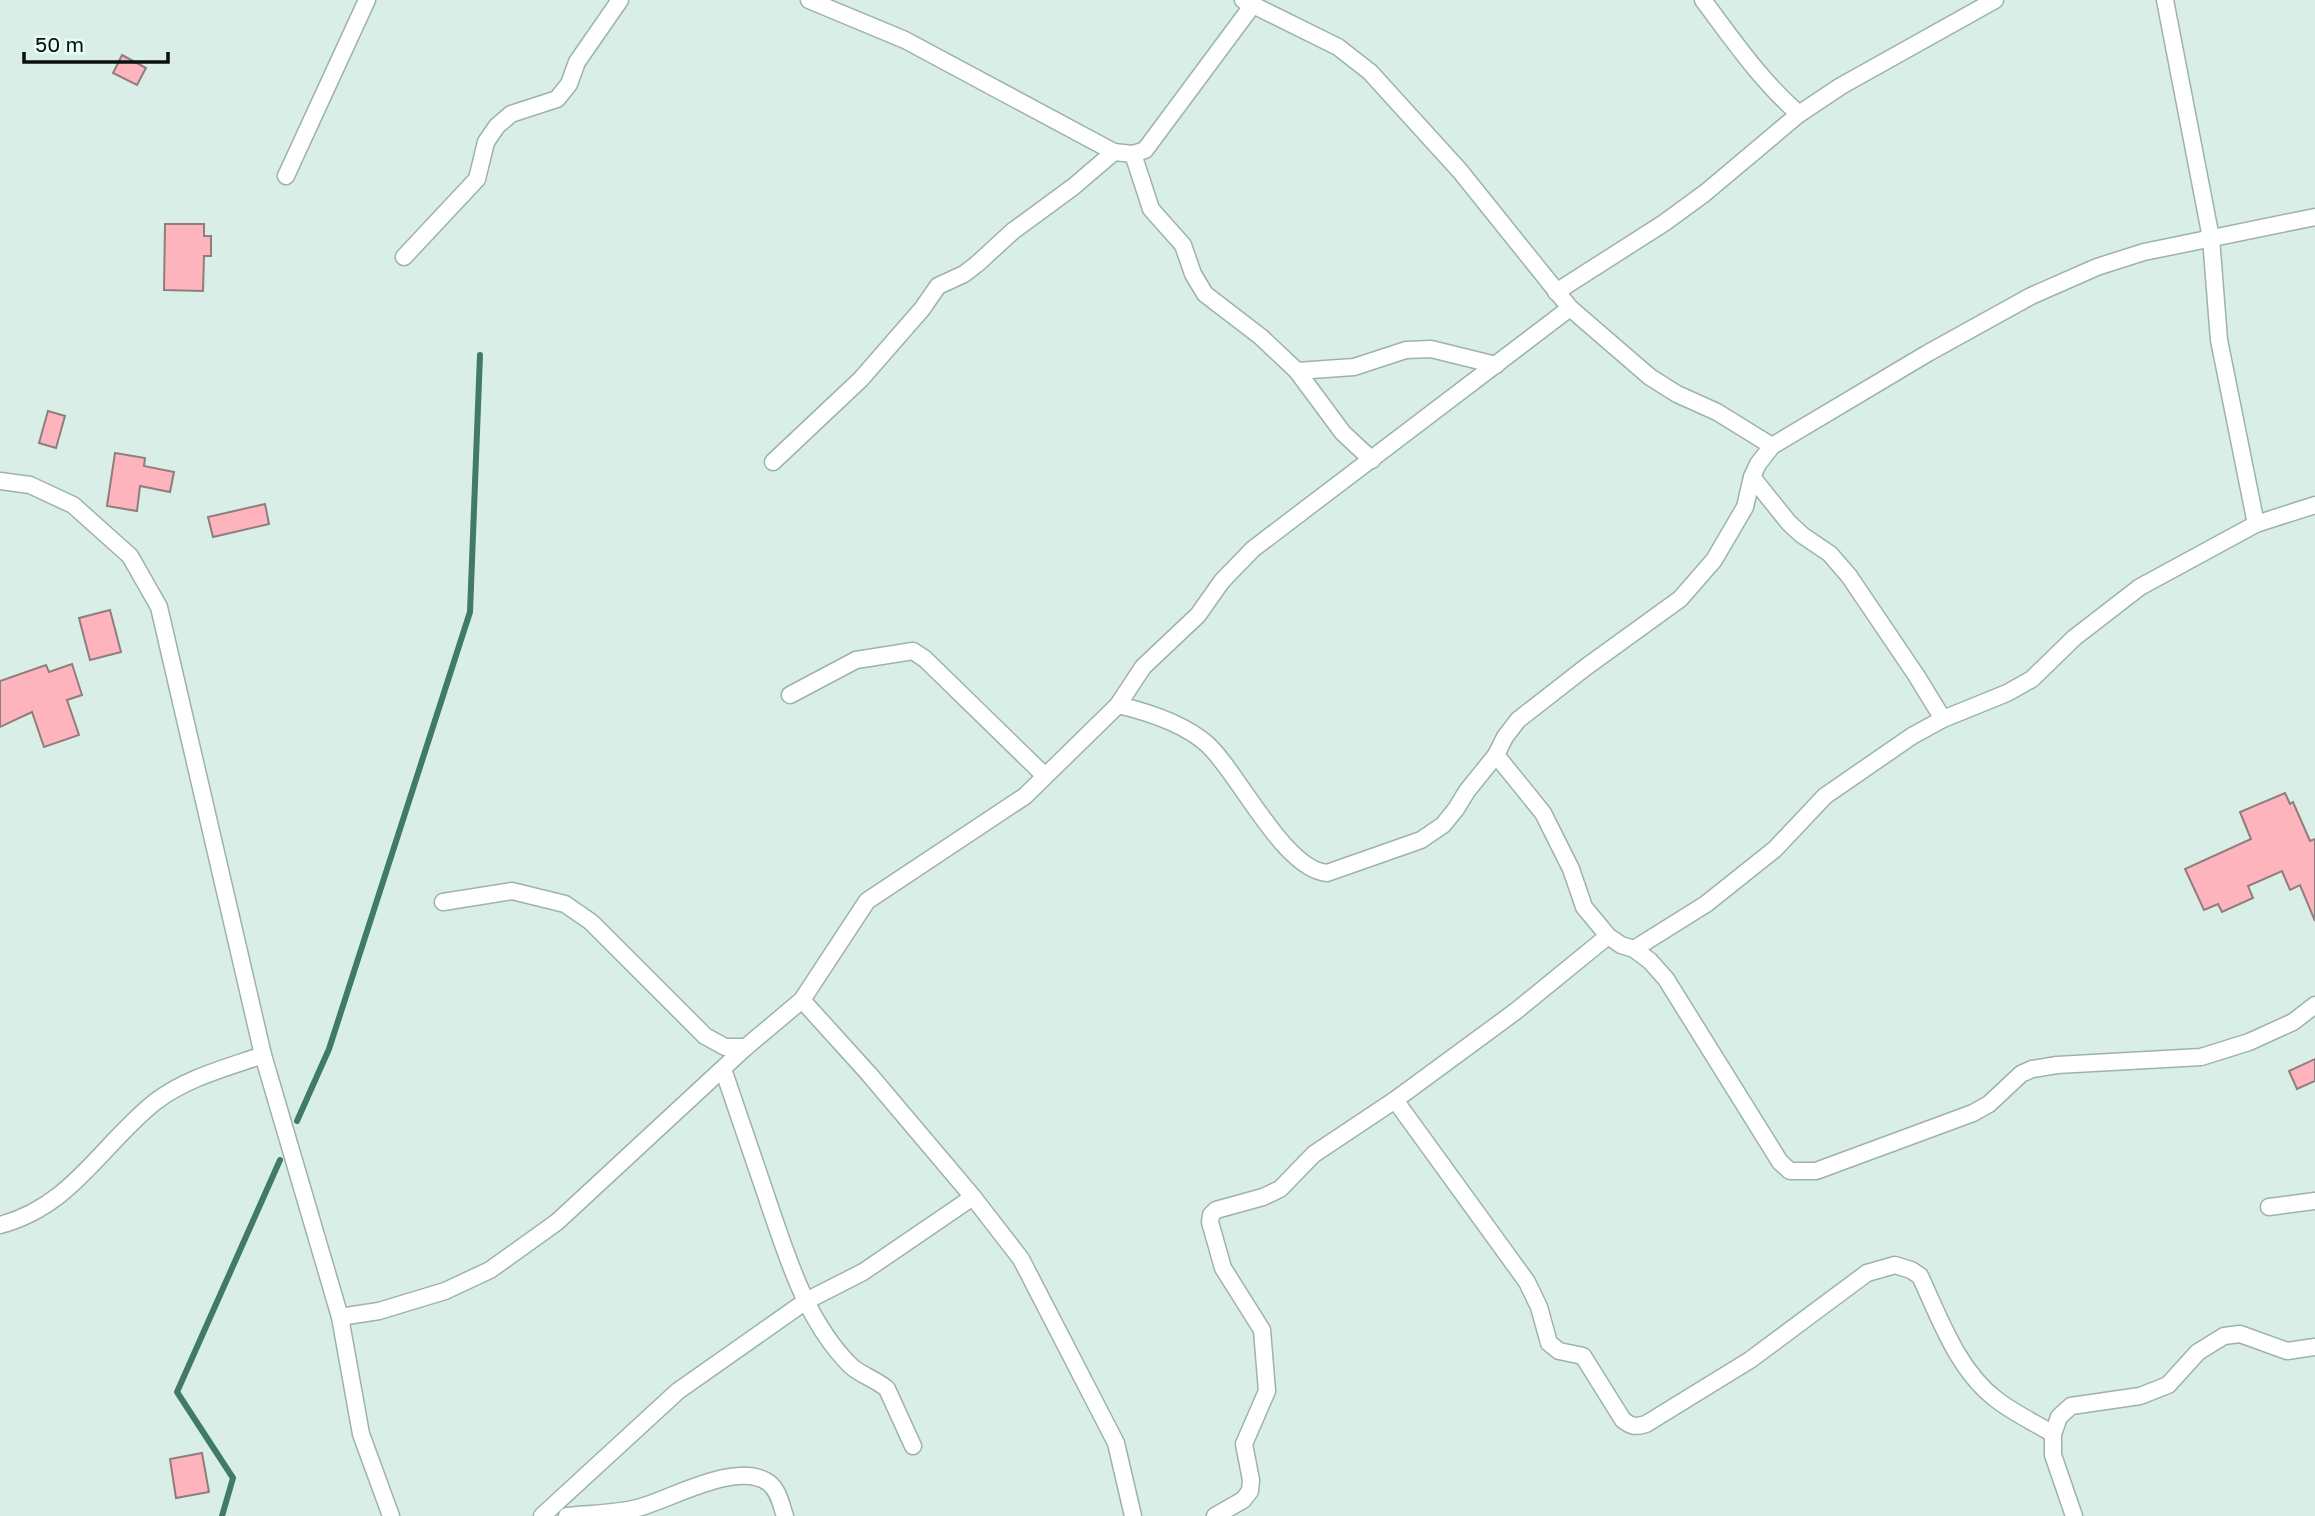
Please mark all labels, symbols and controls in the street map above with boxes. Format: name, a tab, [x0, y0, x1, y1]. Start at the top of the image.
scale bar	[24, 21, 168, 65]
text: 50 m	[35, 31, 84, 57]

